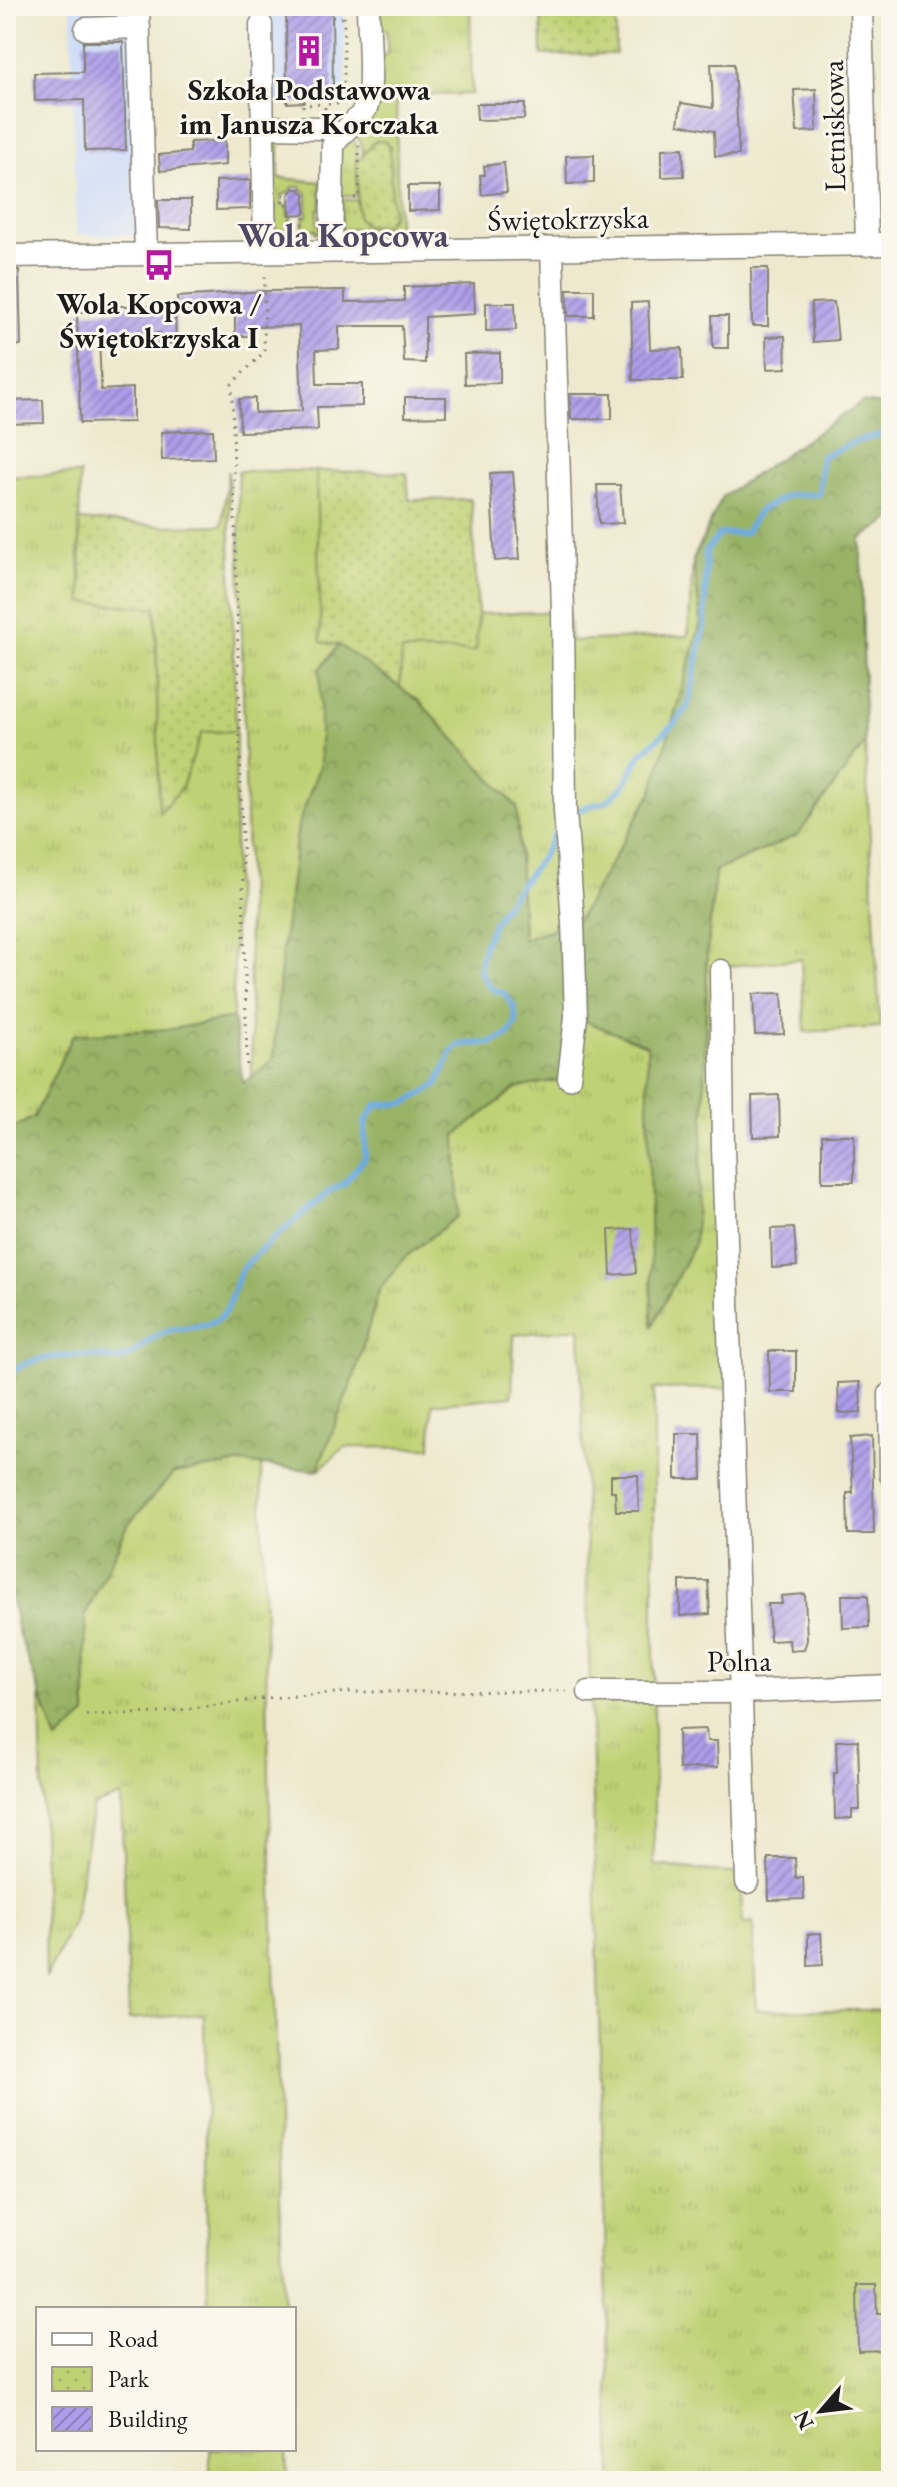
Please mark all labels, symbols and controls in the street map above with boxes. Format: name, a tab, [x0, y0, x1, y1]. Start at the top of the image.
building icon: Szkoła Podstawowa im Janusza Korczaka	[292, 34, 326, 68]
street label: Letniskowa	[813, 60, 854, 192]
place label: Szkoła Podstawowa im Janusza Korczaka	[180, 70, 439, 143]
street label: Świętokrzyska	[487, 198, 649, 239]
district label: Wola Kopcowa	[237, 213, 450, 257]
bus stop icon: Wola Kopcowa / Świętokrzyska I	[142, 248, 176, 282]
place label: Wola Kopcowa / Świętokrzyska I	[56, 284, 262, 357]
street label: Polna	[706, 1640, 772, 1681]
legend	[36, 2307, 296, 2451]
text: Road	[108, 2323, 159, 2354]
text: Park	[108, 2363, 150, 2394]
north arrow	[781, 2371, 861, 2451]
text: Building	[108, 2403, 188, 2434]
text: N	[787, 2405, 821, 2435]

